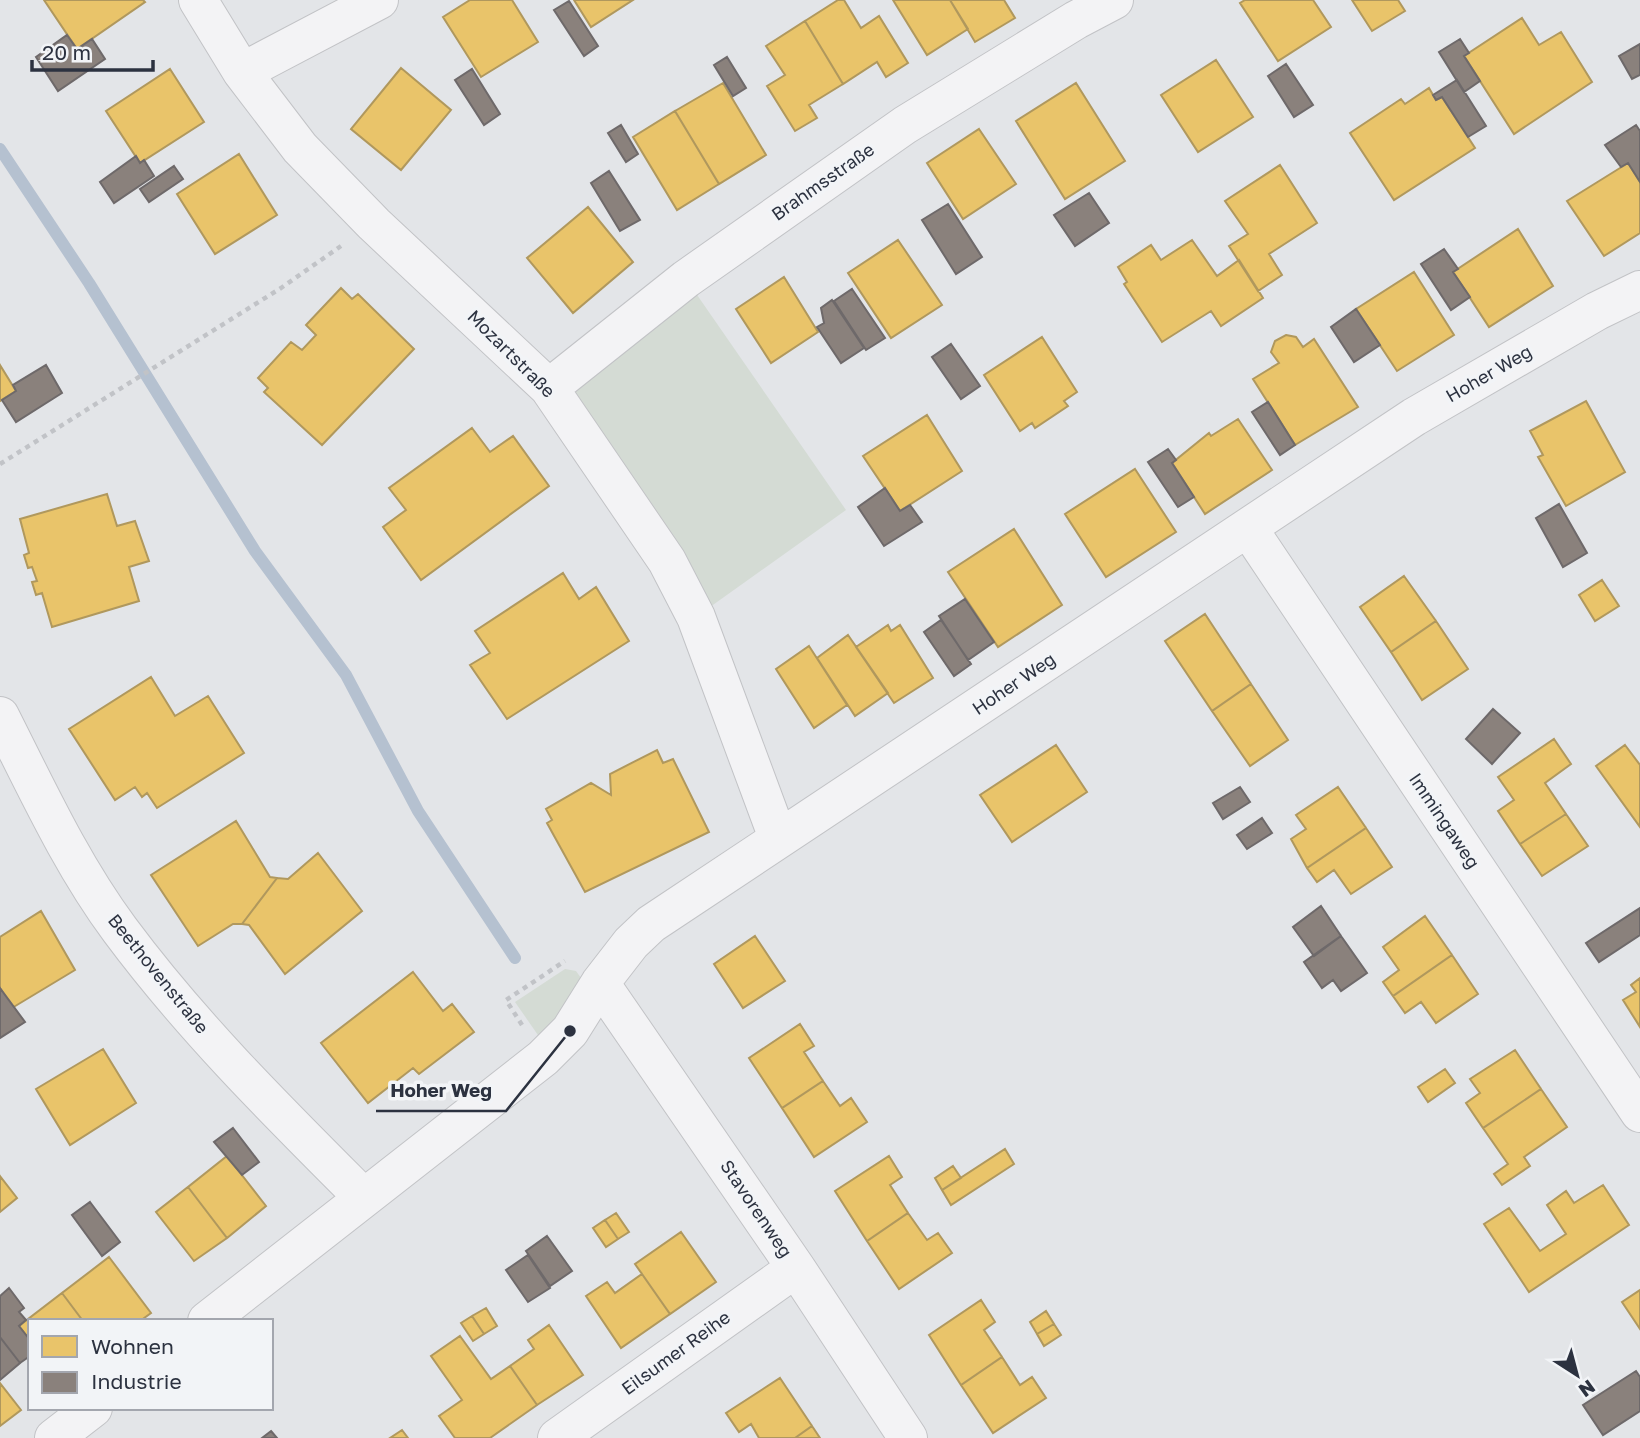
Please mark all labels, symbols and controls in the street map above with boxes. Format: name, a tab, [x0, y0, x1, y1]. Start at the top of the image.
scale bar	[32, 28, 152, 72]
text: 20 m	[42, 39, 91, 65]
street label: Brahmsstraße	[767, 138, 878, 225]
street label: Mozartstraße	[463, 305, 560, 402]
street label: Hoher Weg	[1442, 340, 1535, 407]
street label: Hoher Weg	[968, 647, 1059, 719]
street label: Immingaweg	[1405, 769, 1485, 872]
street label: Beethovenstraße	[104, 909, 214, 1038]
callout: Hoher Weg	[376, 1071, 506, 1111]
text: Hoher Weg	[390, 1078, 492, 1101]
street label: Stavorenweg	[716, 1156, 797, 1261]
street label: Eilsumer Reihe	[617, 1305, 734, 1399]
legend	[28, 1319, 273, 1410]
text: Wohnen	[91, 1333, 174, 1359]
north arrow	[1542, 1340, 1612, 1410]
text: Industrie	[91, 1368, 182, 1394]
text: N	[1575, 1376, 1600, 1403]

